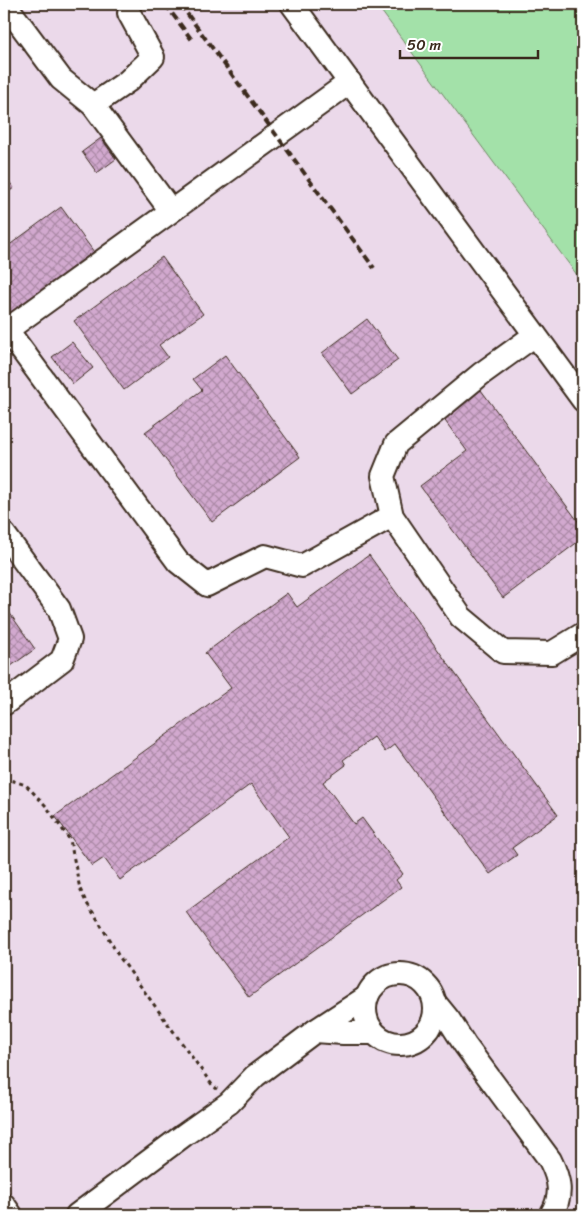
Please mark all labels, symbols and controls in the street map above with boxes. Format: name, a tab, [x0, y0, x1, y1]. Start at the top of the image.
scale bar	[400, 28, 537, 60]
text: 50 m	[407, 32, 442, 58]

